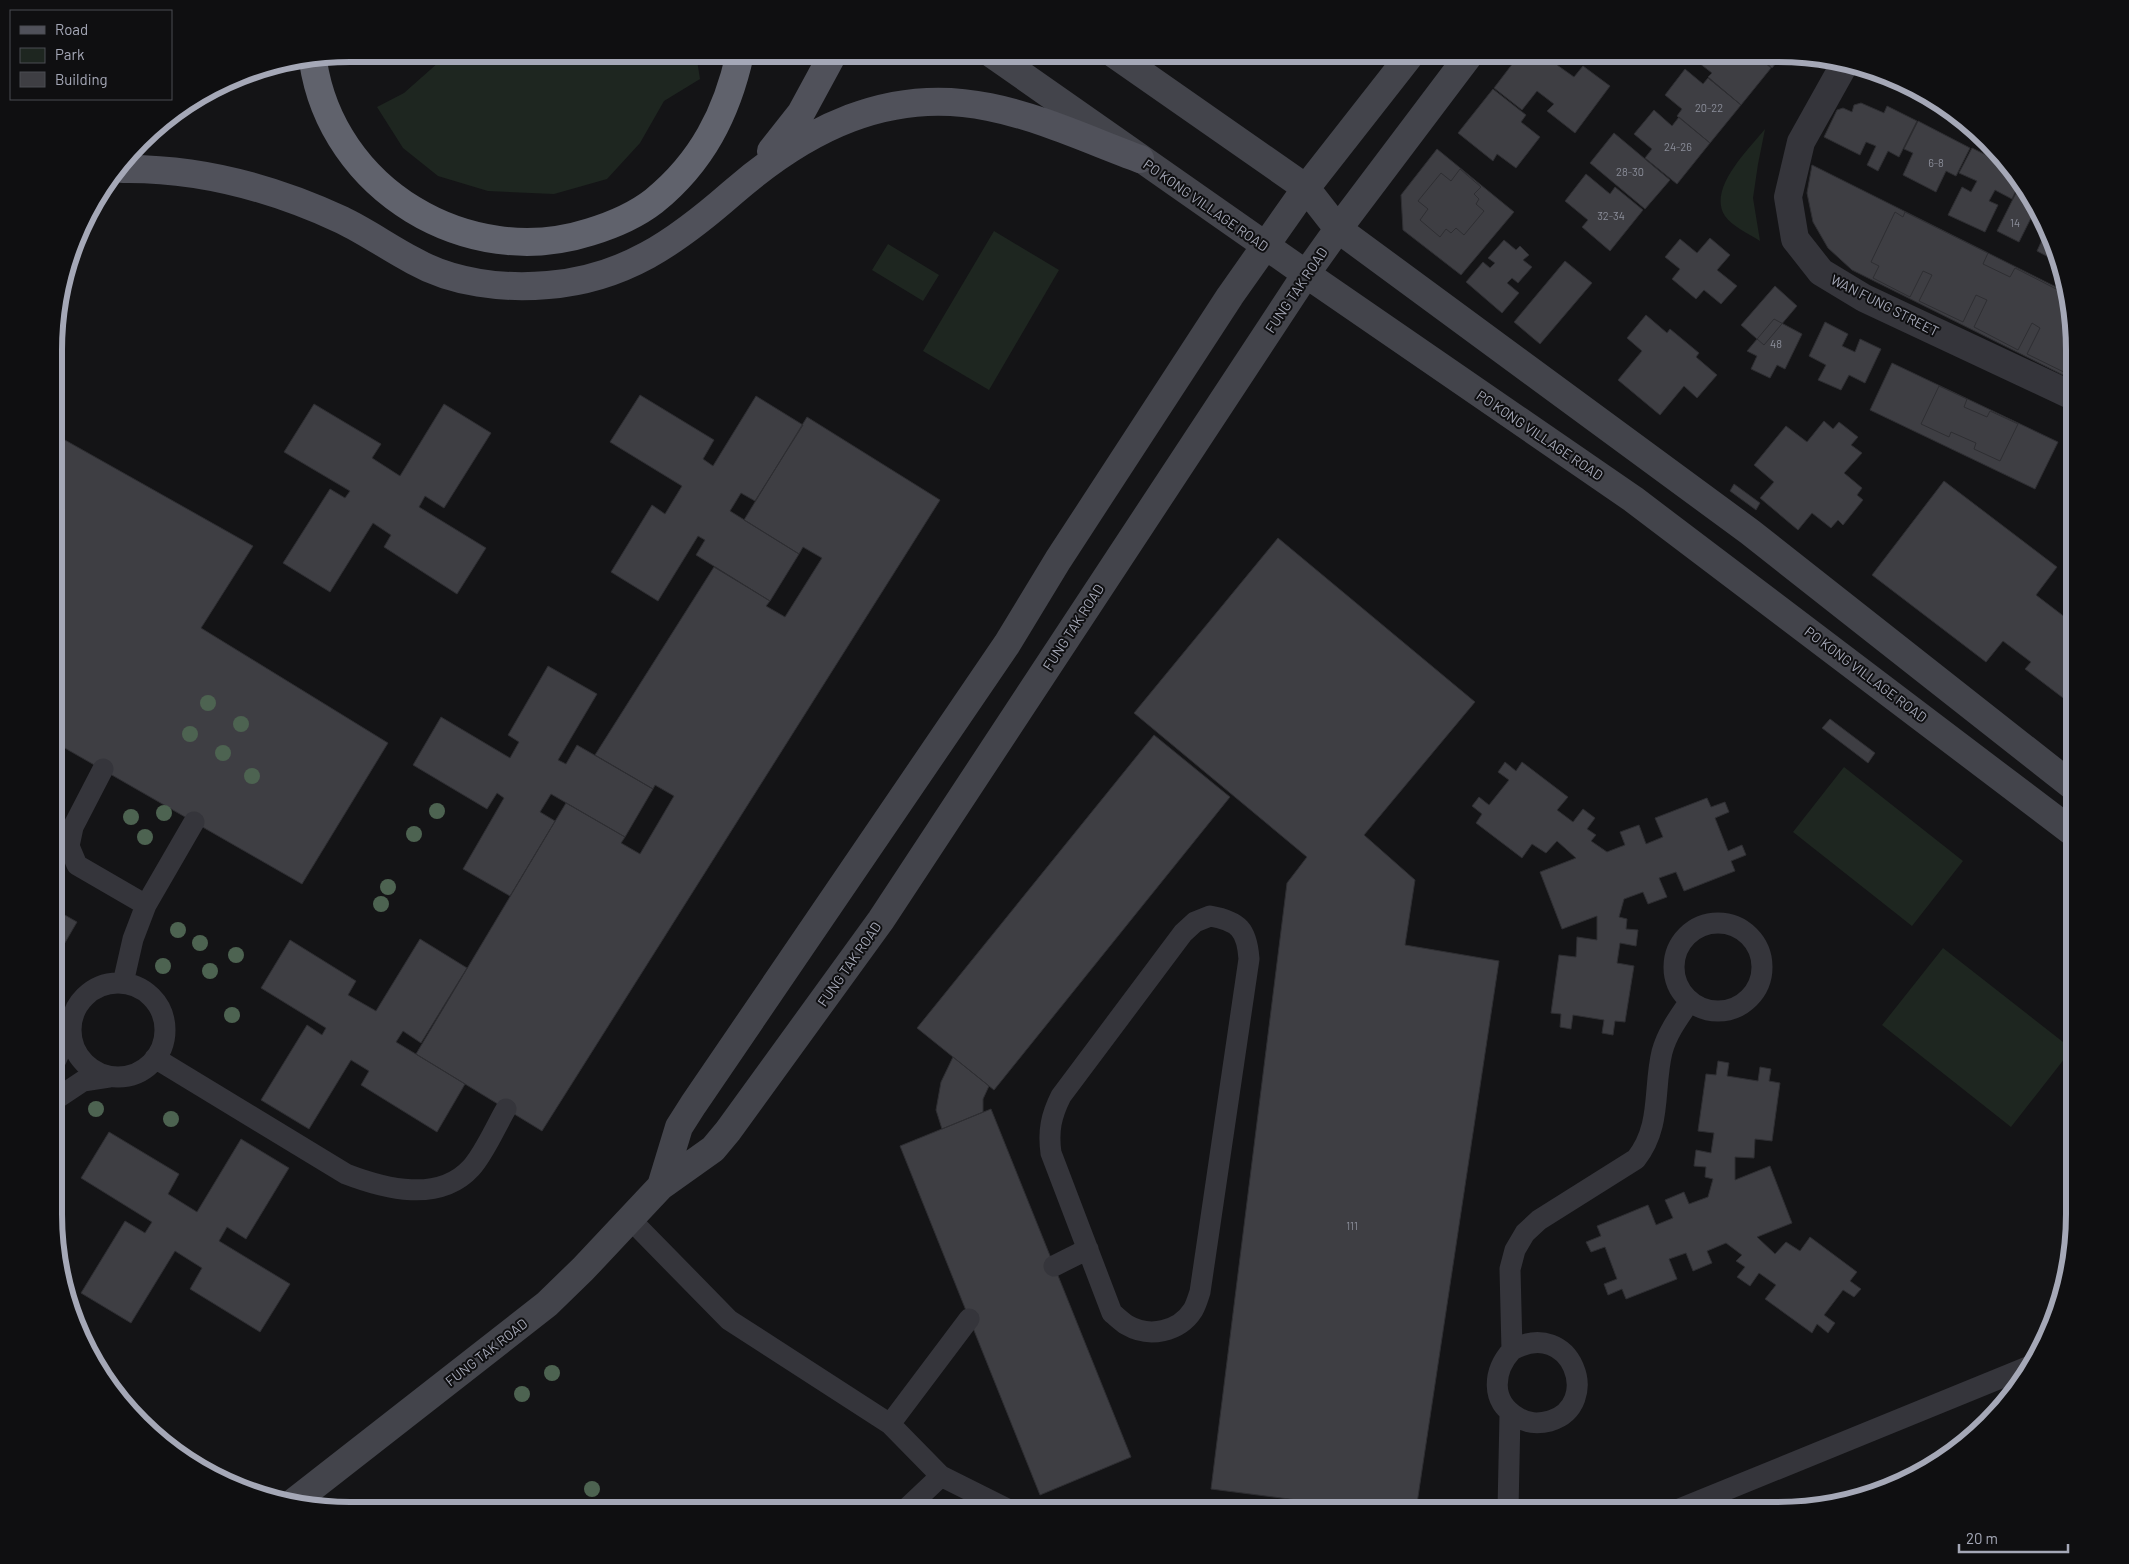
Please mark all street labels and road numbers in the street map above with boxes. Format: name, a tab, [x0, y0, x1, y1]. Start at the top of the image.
street label: PO KONG VILLAGE ROAD	[1140, 155, 1272, 255]
street label: FUNG TAK ROAD	[1261, 244, 1331, 336]
street label: WAN FUNG STREET	[1828, 270, 1942, 340]
street label: PO KONG VILLAGE ROAD	[1474, 386, 1606, 484]
street label: FUNG TAK ROAD	[1039, 581, 1107, 673]
street label: PO KONG VILLAGE ROAD	[1802, 622, 1930, 726]
street label: FUNG TAK ROAD	[814, 918, 884, 1010]
street label: FUNG TAK ROAD	[442, 1315, 530, 1389]

